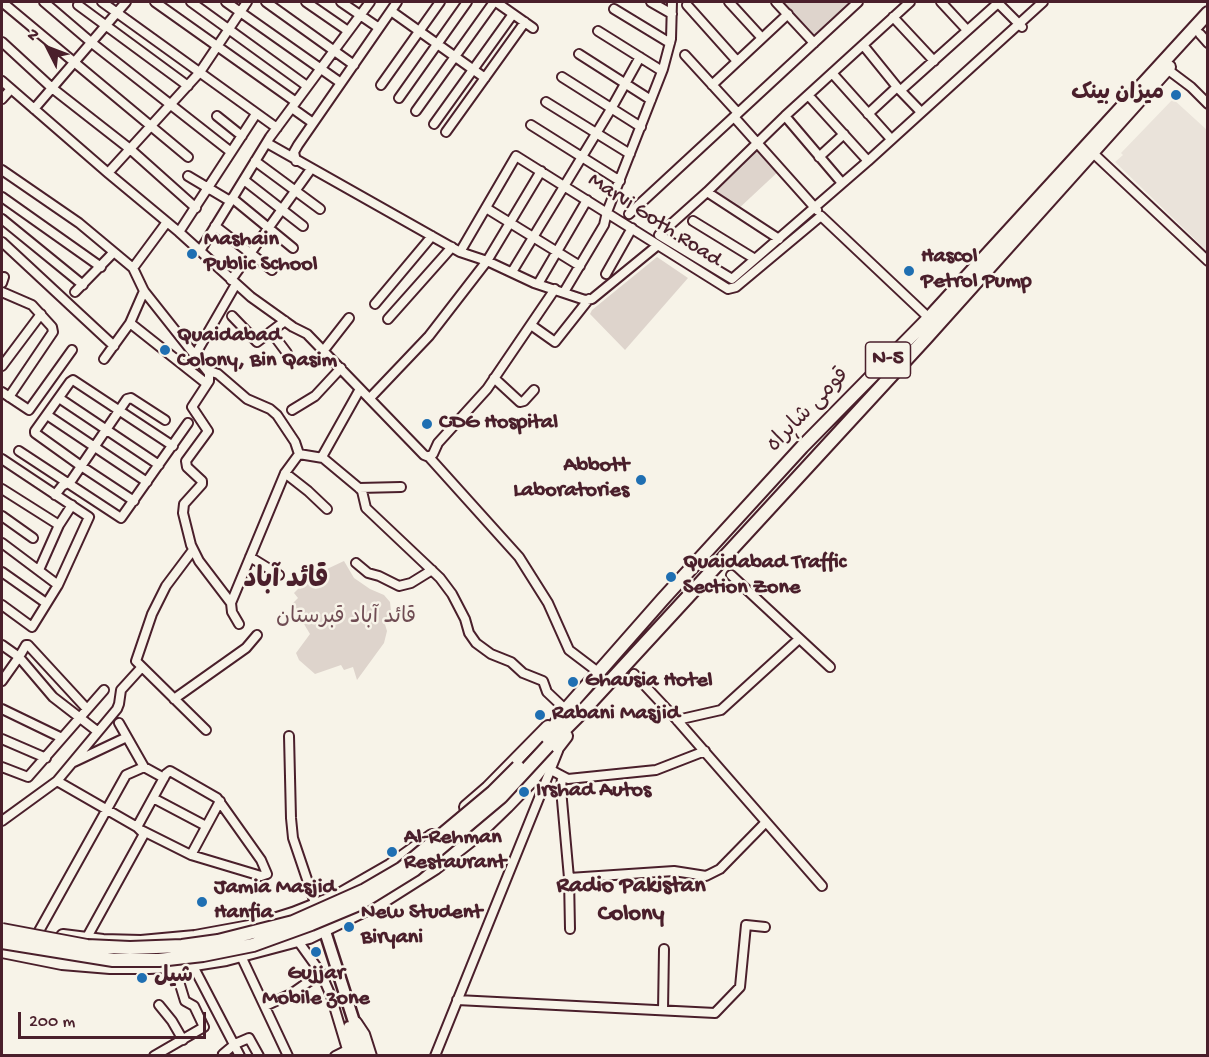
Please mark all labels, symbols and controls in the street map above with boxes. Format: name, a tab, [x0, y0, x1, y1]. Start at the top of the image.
north arrow	[18, 18, 78, 78]
text: N	[24, 25, 45, 46]
place label: میزان بینک	[1071, 82, 1164, 108]
marker: میزان بینک	[1169, 88, 1183, 102]
street label: Marvi Goth Road	[582, 168, 726, 274]
place label: Mashain Public School	[204, 228, 318, 280]
place label: Hascol Petrol Pump	[921, 245, 1032, 296]
marker: Mashain Public School	[185, 247, 199, 261]
marker: Hascol Petrol Pump	[902, 264, 916, 278]
place label: Quaidabad Colony, Bin Qasim	[177, 324, 337, 376]
road number: N-5	[866, 342, 910, 378]
marker: Quaidabad Colony, Bin Qasim	[158, 343, 172, 357]
street label: قومی شاہراہ	[762, 363, 856, 459]
place label: CDG Hospital	[439, 411, 558, 437]
marker: CDG Hospital	[420, 417, 434, 431]
place label: Abbott Laboratories	[513, 454, 629, 506]
marker: Abbott Laboratories	[634, 473, 648, 487]
place label: Quaidabad Traffic Section Zone	[683, 551, 846, 602]
district label: قائد آباد	[243, 565, 329, 599]
marker: Quaidabad Traffic Section Zone	[664, 570, 678, 584]
park label: قائد آباد قبرستان	[276, 606, 416, 632]
place label: Ghausia Hotel	[585, 669, 713, 695]
marker: Ghausia Hotel	[566, 675, 580, 689]
place label: Rabani Masjid	[552, 702, 680, 728]
marker: Rabani Masjid	[533, 708, 547, 722]
place label: Irshad Autos	[536, 779, 651, 805]
marker: Irshad Autos	[517, 785, 531, 799]
place label: Al-Rehman Restaurant	[404, 826, 506, 878]
marker: Al-Rehman Restaurant	[385, 845, 399, 859]
district label: Radio Pakistan Colony	[556, 873, 706, 929]
place label: Jamia Masjid Hanfia	[214, 876, 335, 927]
marker: Jamia Masjid Hanfia	[195, 895, 209, 909]
place label: New Student Biryani	[361, 901, 482, 952]
marker: New Student Biryani	[342, 920, 356, 934]
marker: Gujjar Mobile zone	[309, 945, 323, 959]
place label: Gujjar Mobile zone	[262, 962, 370, 1014]
place label: شیل	[154, 965, 193, 991]
marker: شیل	[135, 971, 149, 985]
scale bar	[21, 1000, 208, 1038]
text: 200 m	[29, 1012, 75, 1033]

